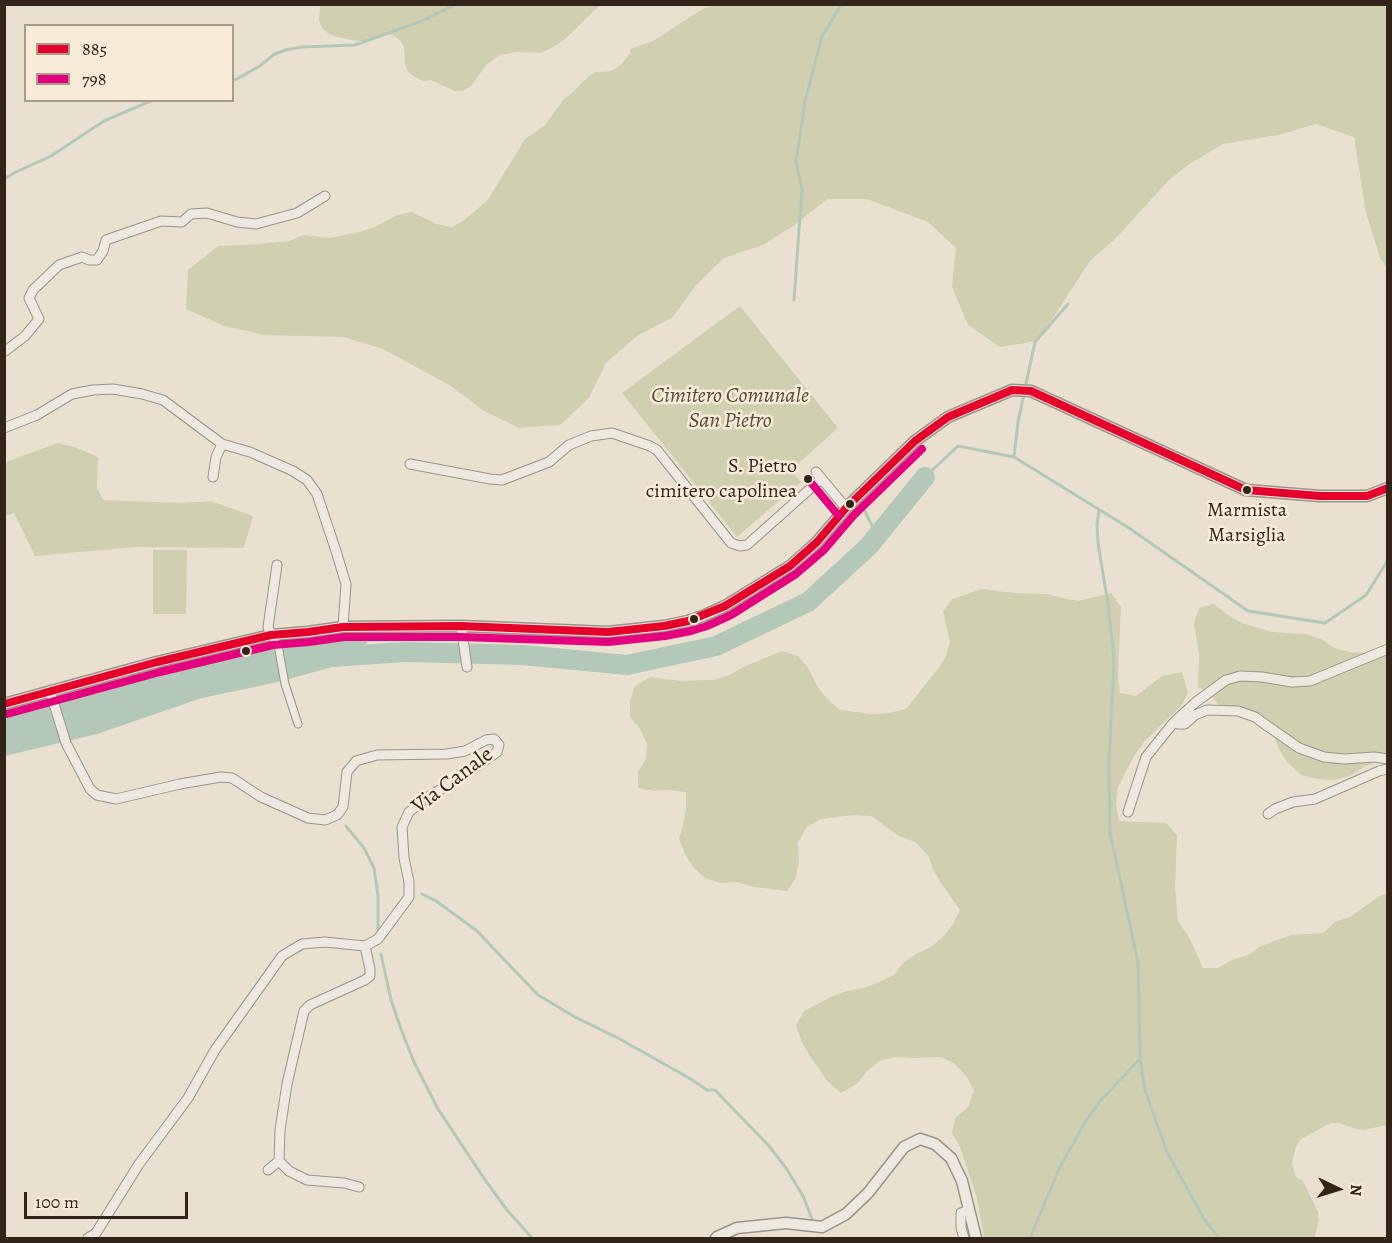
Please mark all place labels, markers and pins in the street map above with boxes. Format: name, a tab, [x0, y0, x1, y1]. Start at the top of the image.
place label: S. Pietro cimitero capolinea	[646, 455, 797, 502]
marker: S. Pietro cimitero capolinea	[802, 473, 814, 485]
marker: Marmista Marsiglia	[1241, 484, 1253, 496]
unlabelled marker	[844, 498, 856, 510]
place label: Marmista Marsiglia	[1207, 499, 1287, 546]
unlabelled marker	[688, 613, 700, 625]
unlabelled marker	[240, 645, 252, 657]

